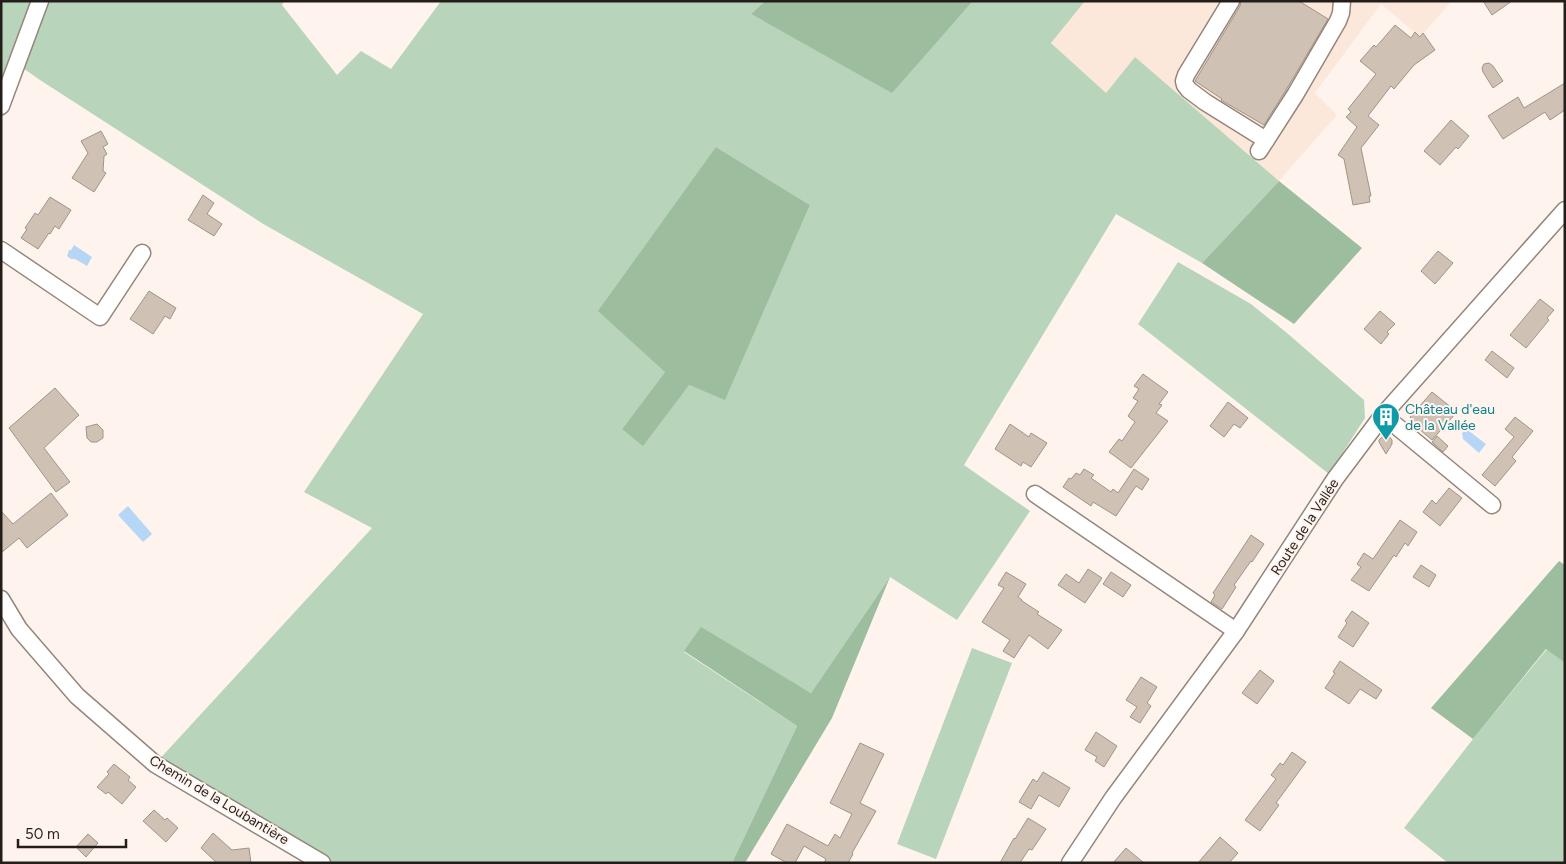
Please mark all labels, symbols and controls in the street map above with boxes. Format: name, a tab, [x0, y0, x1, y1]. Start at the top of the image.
place label: Château d'eau de la Vallée	[1405, 401, 1495, 434]
building icon: Château d'eau de la Vallée	[1371, 402, 1401, 441]
street label: Route de la Vallée	[1267, 475, 1343, 579]
street label: Chemin de la Loubantière	[146, 752, 292, 849]
scale bar	[18, 816, 125, 848]
text: 50 m	[25, 825, 60, 843]

